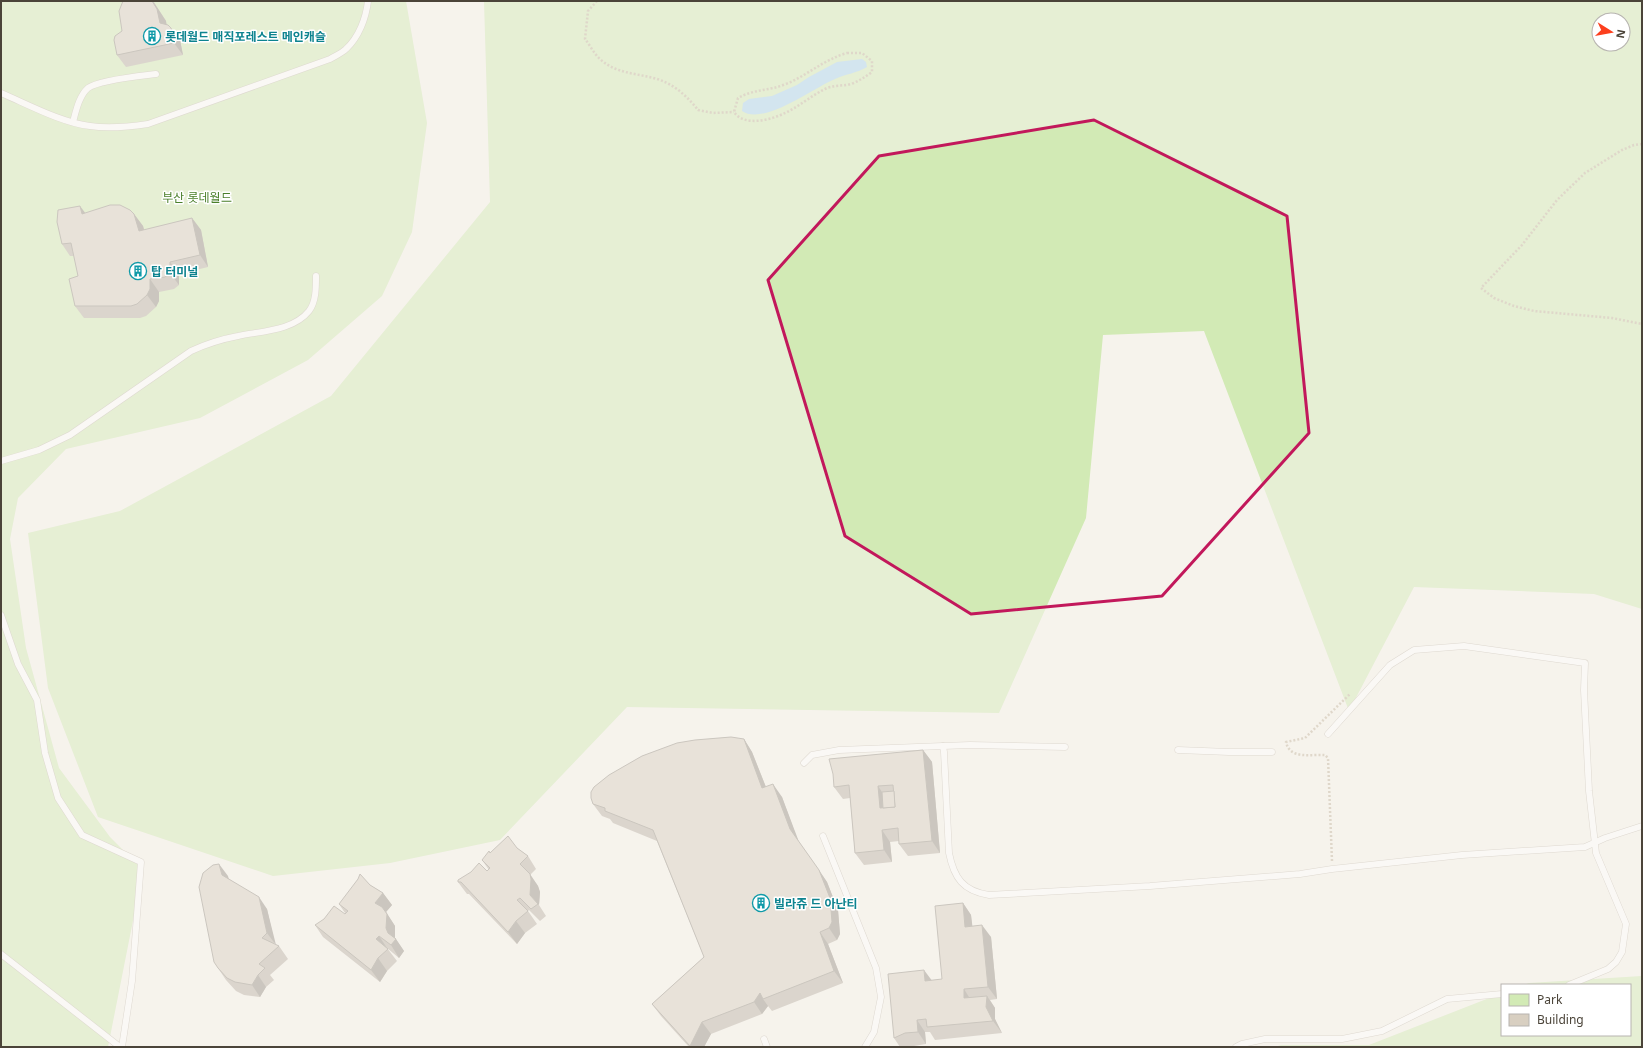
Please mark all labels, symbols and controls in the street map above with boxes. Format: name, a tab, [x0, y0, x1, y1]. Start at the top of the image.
north arrow	[1591, 12, 1631, 52]
building icon: 롯데월드 매직포레스트 메인캐슬	[142, 26, 162, 46]
place label: 롯데월드 매직포레스트 메인캐슬	[165, 28, 326, 45]
text: N	[1613, 28, 1630, 40]
park label: 부산 롯데월드	[162, 189, 232, 206]
building icon: 탑 터미널	[128, 261, 148, 281]
place label: 탑 터미널	[151, 263, 198, 280]
building icon: 빌라쥬 드 아난티	[751, 893, 771, 913]
place label: 빌라쥬 드 아난티	[774, 895, 858, 912]
legend	[1501, 984, 1631, 1036]
text: Park	[1537, 991, 1563, 1008]
text: Building	[1537, 1011, 1584, 1028]

